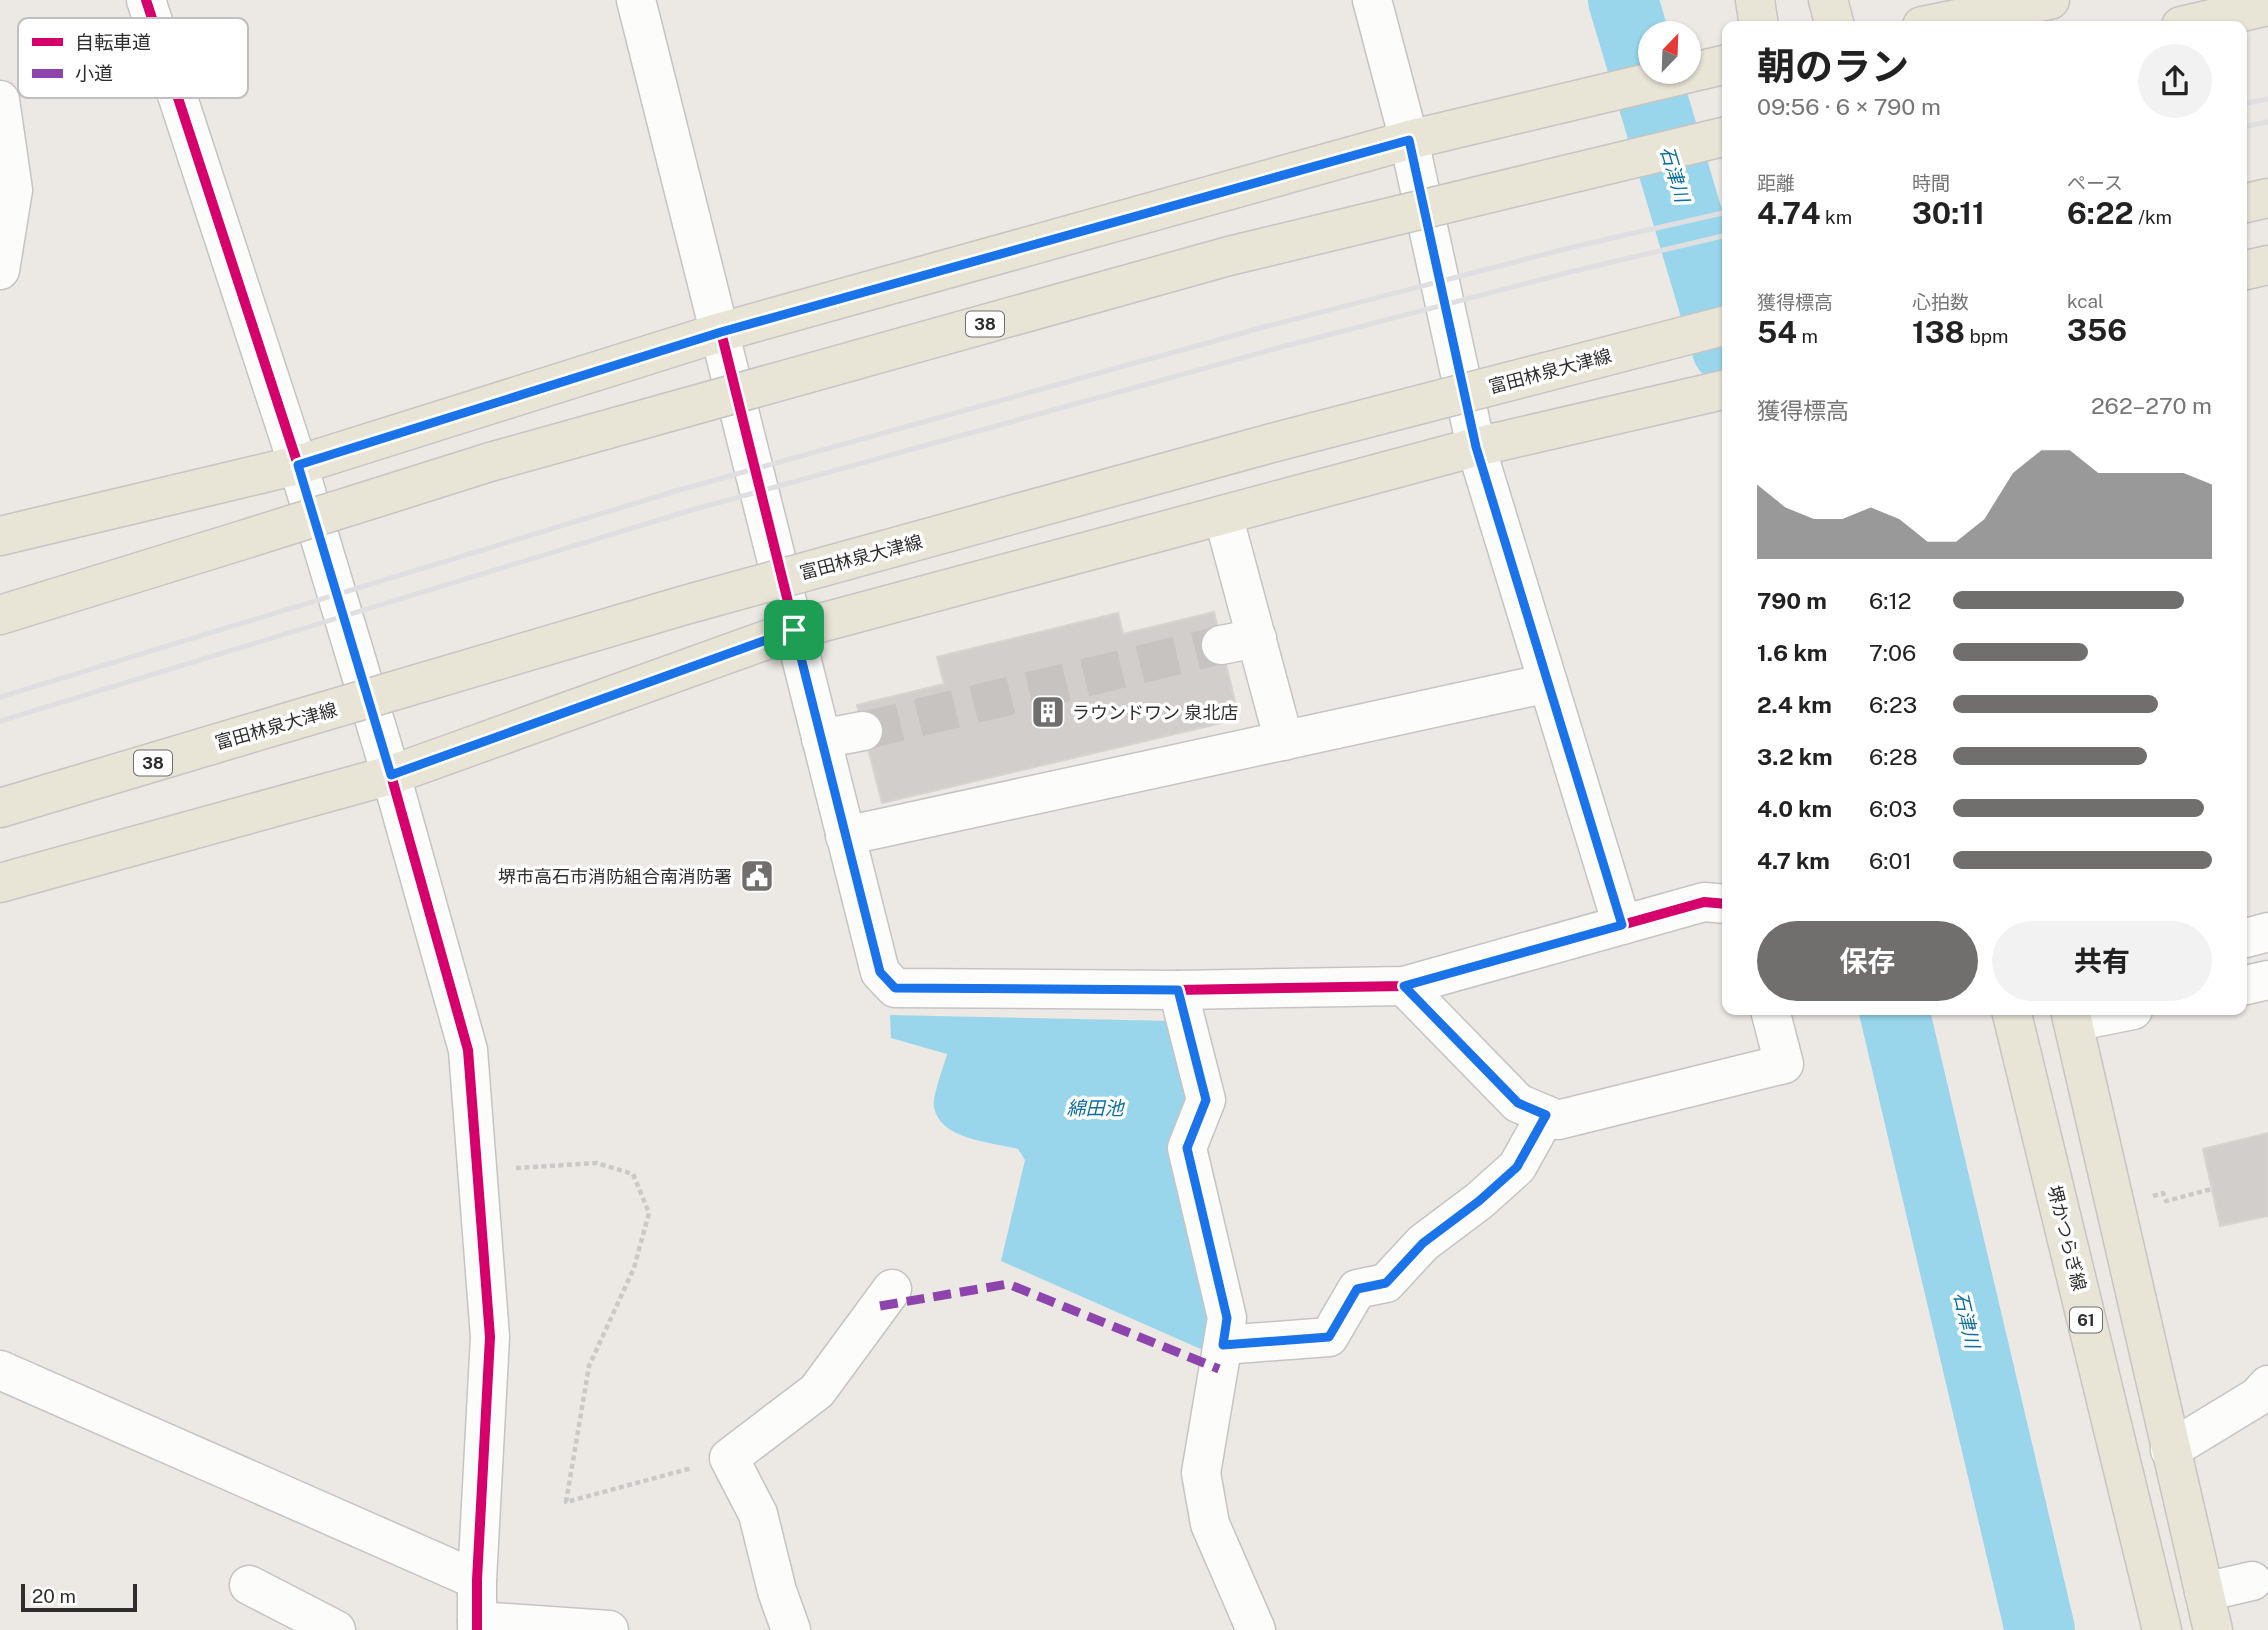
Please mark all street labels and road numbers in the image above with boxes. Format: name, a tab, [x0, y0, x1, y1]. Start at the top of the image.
road number: 38	[966, 312, 1004, 336]
street label: 富田林泉大津線	[1486, 345, 1614, 397]
street label: 富田林泉大津線	[797, 531, 925, 583]
street label: 富田林泉大津線	[213, 699, 339, 753]
road number: 38	[134, 750, 172, 776]
street label: 堺かつらぎ線	[2044, 1183, 2090, 1293]
road number: 61	[2070, 1308, 2102, 1332]

